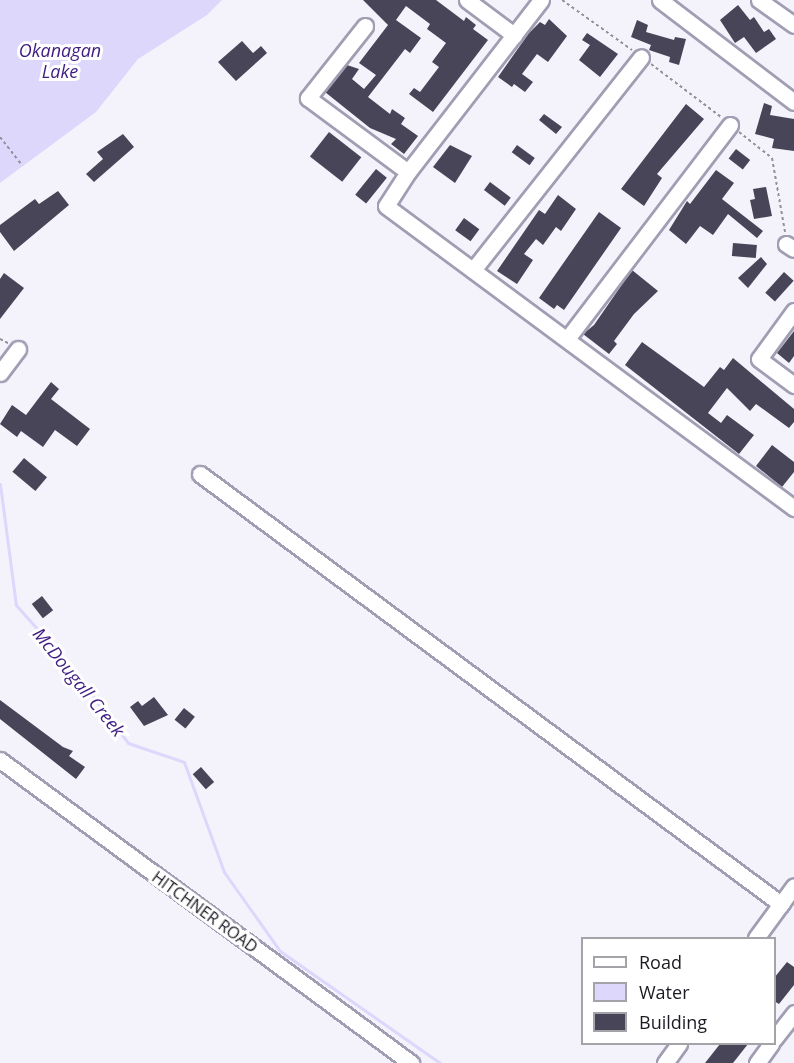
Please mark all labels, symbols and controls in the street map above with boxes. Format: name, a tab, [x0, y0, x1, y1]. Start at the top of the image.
water label: Okanagan Lake	[19, 40, 101, 82]
water label: McDougall Creek	[29, 623, 129, 741]
street label: HITCHNER ROAD	[148, 867, 262, 957]
legend	[581, 937, 776, 1045]
text: Road	[639, 950, 682, 974]
text: Water	[639, 980, 690, 1004]
text: Building	[639, 1010, 707, 1034]

